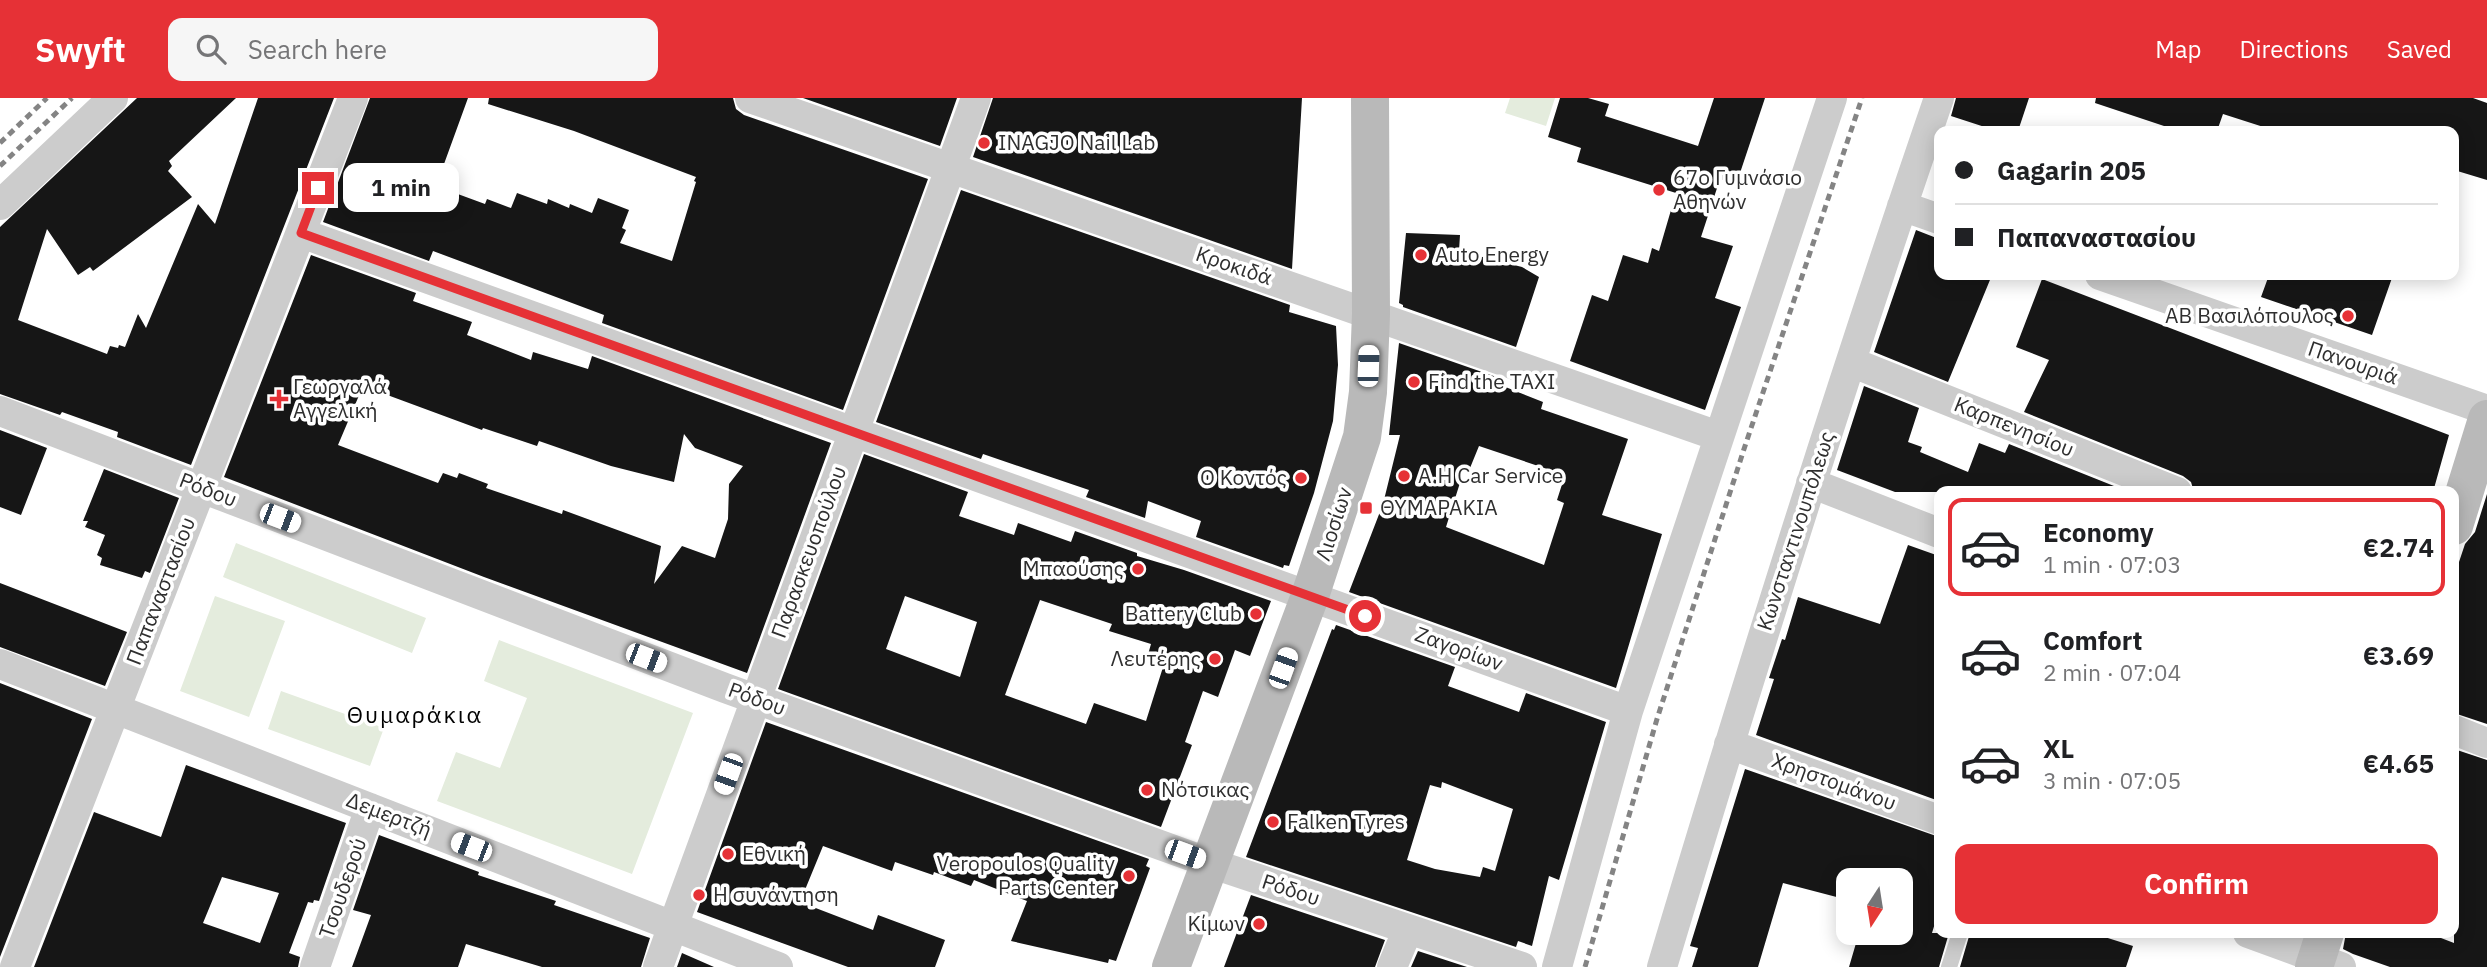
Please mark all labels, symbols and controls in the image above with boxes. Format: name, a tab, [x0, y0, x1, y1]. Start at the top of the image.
search box	[168, 18, 658, 81]
text: Swyft	[35, 28, 126, 71]
icon: search	[192, 30, 230, 68]
text: Search here	[248, 32, 387, 66]
text: Map	[2155, 33, 2201, 65]
text: Directions	[2239, 33, 2349, 65]
text: Saved	[2387, 33, 2452, 65]
place label: INAGJO Nail Lab	[998, 128, 1155, 156]
marker: INAGJO Nail Lab	[976, 135, 992, 151]
text: Gagarin 205	[1997, 153, 2146, 187]
place label: 67ο Γυμνάσιο Αθηνών	[1673, 163, 1802, 215]
callout: 1 min	[342, 164, 458, 212]
route end	[302, 172, 334, 204]
text: 1 min	[371, 172, 431, 202]
marker: 67ο Γυμνάσιο Αθηνών	[1651, 182, 1667, 198]
text: Παπαναστασίου	[1997, 220, 2196, 254]
street label: Κροκιδά	[1192, 239, 1276, 291]
place label: Auto Energy	[1435, 240, 1550, 268]
marker: Auto Energy	[1413, 247, 1429, 263]
place label: ΑΒ Βασιλόπουλος	[2165, 301, 2334, 329]
marker: ΑΒ Βασιλόπουλος	[2340, 308, 2356, 324]
street label: Πανουριά	[2304, 334, 2402, 391]
car	[1357, 345, 1380, 387]
place label: Find the TAXI	[1428, 367, 1555, 395]
place label: Γεωργαλά Αγγελική	[293, 372, 387, 424]
marker: Find the TAXI	[1406, 374, 1422, 390]
street label: Καρπενησίου	[1950, 389, 2079, 463]
marker: Γεωργαλά Αγγελική	[271, 391, 287, 407]
street label: Κωνσταντινουπόλεως	[1750, 428, 1840, 634]
place label: A.H Car Service	[1418, 461, 1563, 489]
street label: Παρασκευοπούλου	[764, 462, 852, 642]
place label: Ο Κοντός	[1200, 463, 1287, 491]
street label: Ρόδου	[176, 465, 241, 513]
marker: A.H Car Service	[1396, 468, 1412, 484]
marker: Ο Κοντός	[1293, 470, 1309, 486]
street label: Λιοσίων	[1308, 483, 1358, 564]
place label: ΘΥΜΑΡΑΚΙΑ	[1380, 493, 1498, 521]
marker: ΘΥΜΑΡΑΚΙΑ	[1358, 500, 1374, 516]
car	[257, 501, 304, 535]
street label: Παπαναστασίου	[119, 513, 201, 669]
text: Economy	[2043, 515, 2154, 549]
icon: car	[1959, 516, 2022, 579]
text: €2.74	[2363, 530, 2434, 564]
text: 1 min · 07:03	[2043, 549, 2181, 579]
place label: Μπαούσης	[1022, 554, 1124, 582]
marker: Μπαούσης	[1130, 561, 1146, 577]
place label: Battery Club	[1125, 599, 1242, 627]
route start	[1349, 600, 1381, 632]
marker: Battery Club	[1248, 606, 1264, 622]
street label: Ζαγορίων	[1411, 619, 1507, 677]
text: Comfort	[2043, 623, 2142, 657]
icon: car	[1959, 624, 2022, 687]
text: €3.69	[2363, 638, 2434, 672]
car	[623, 641, 670, 675]
place label: Λευτέρης	[1111, 644, 1201, 672]
car	[1266, 645, 1301, 691]
marker: Λευτέρης	[1207, 651, 1223, 667]
text: 2 min · 07:04	[2043, 657, 2181, 687]
street label: Ρόδου	[725, 675, 790, 721]
district label: Θυμαράκια	[347, 699, 483, 729]
text: XL	[2043, 731, 2074, 765]
icon: car	[1959, 732, 2022, 795]
street label: Χρηστομάνου	[1768, 746, 1900, 817]
text: €4.65	[2363, 746, 2434, 780]
car	[711, 751, 746, 797]
text: 3 min · 07:05	[2043, 765, 2181, 795]
place label: Νότσικας	[1161, 775, 1250, 803]
marker: Νότσικας	[1139, 782, 1155, 798]
street label: Δεμερτζή	[343, 785, 436, 843]
place label: Falken Tyres	[1287, 807, 1405, 835]
marker: Falken Tyres	[1265, 814, 1281, 830]
car	[448, 830, 495, 864]
street label: Τσουδερού	[312, 834, 372, 942]
car	[1162, 837, 1209, 871]
place label: Εθνική	[742, 839, 806, 867]
button: Confirm	[1955, 844, 2438, 924]
marker: Εθνική	[720, 846, 736, 862]
place label: Veropoulos Quality Parts Center	[937, 849, 1116, 901]
street label: Ρόδου	[1259, 867, 1324, 912]
marker: Veropoulos Quality Parts Center	[1121, 868, 1137, 884]
north arrow	[1836, 868, 1913, 945]
map controls	[1836, 868, 1913, 945]
place label: Η συνάντηση	[713, 880, 839, 908]
marker: Η συνάντηση	[691, 887, 707, 903]
place label: Κίμων	[1187, 909, 1245, 937]
marker: Κίμων	[1251, 916, 1267, 932]

